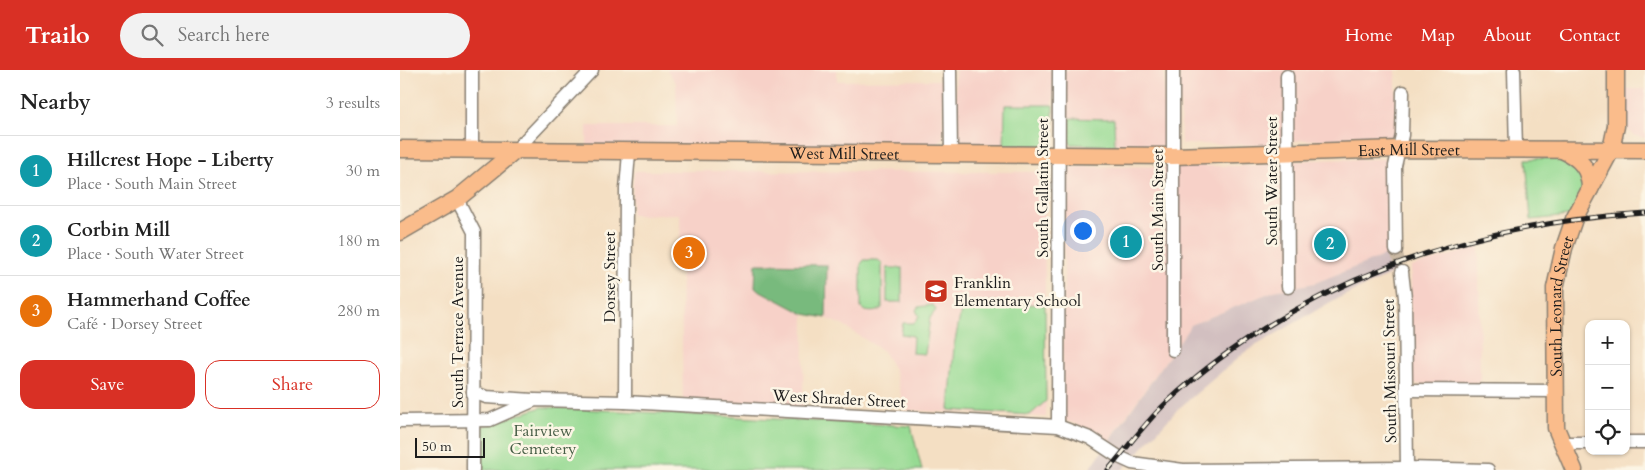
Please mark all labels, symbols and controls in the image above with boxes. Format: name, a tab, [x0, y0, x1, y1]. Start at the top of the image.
search box	[120, 13, 470, 58]
text: Trailo	[25, 19, 90, 52]
icon: search	[138, 21, 166, 49]
text: Search here	[178, 22, 270, 48]
text: Home	[1345, 23, 1393, 48]
text: Map	[1421, 23, 1455, 48]
text: About	[1483, 23, 1531, 48]
text: Contact	[1559, 23, 1620, 48]
text: Nearby	[20, 88, 91, 117]
text: 3 results	[326, 92, 380, 114]
street label: South Water Street	[1261, 116, 1283, 246]
street label: South Gallatin Street	[1032, 118, 1054, 258]
street label: East Mill Street	[1358, 139, 1460, 162]
street label: West Mill Street	[788, 143, 899, 166]
text: Hillcrest Hope - Liberty	[67, 147, 274, 173]
street label: South Main Street	[1147, 149, 1169, 271]
text: 1	[32, 160, 40, 182]
text: 30 m	[346, 160, 380, 182]
text: Place · South Main Street	[67, 173, 237, 195]
text: Corbin Mill	[67, 217, 170, 243]
your location	[1070, 218, 1096, 244]
pin: 1	[1110, 223, 1142, 261]
pin: 2	[1314, 225, 1346, 263]
text: 2	[32, 230, 40, 252]
text: 180 m	[338, 230, 380, 252]
street label: Dorsey Street	[599, 231, 621, 323]
street label: South Leonard Street	[1545, 233, 1579, 377]
pin: 3	[673, 234, 705, 272]
text: Place · South Water Street	[67, 243, 244, 265]
street label: South Terrace Avenue	[447, 256, 469, 408]
place label: Franklin Elementary School	[954, 272, 1081, 312]
school or university icon: Franklin Elementary School	[923, 278, 949, 304]
text: Hammerhand Coffee	[67, 287, 251, 313]
street label: South Missouri Street	[1378, 299, 1402, 443]
text: 3	[32, 300, 40, 322]
text: 280 m	[338, 300, 380, 322]
text: Café · Dorsey Street	[67, 313, 202, 335]
map controls	[1585, 320, 1630, 455]
button: +	[1585, 320, 1630, 365]
button: Save	[20, 360, 195, 409]
button: Share	[205, 360, 380, 409]
button: −	[1585, 365, 1630, 410]
street label: West Shrader Street	[771, 384, 906, 413]
button: locate	[1585, 410, 1630, 455]
park label: Fairview Cemetery	[510, 420, 577, 460]
scale bar	[415, 435, 485, 458]
text: 50 m	[422, 437, 452, 456]

